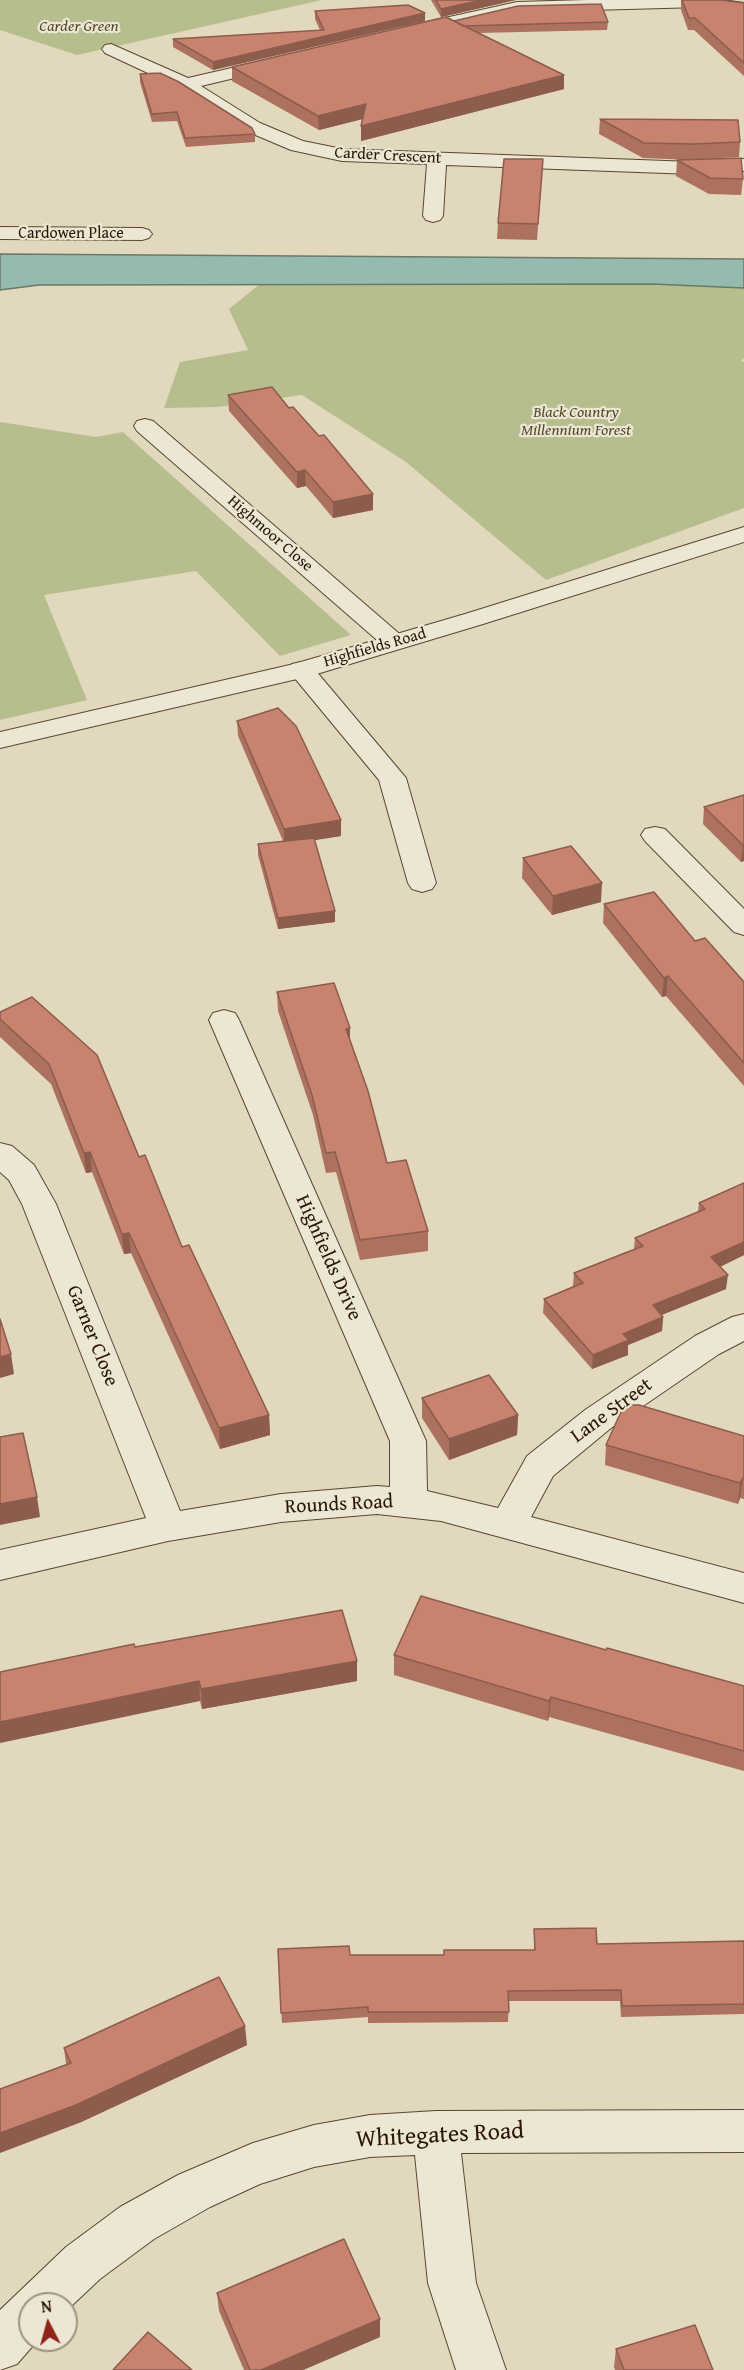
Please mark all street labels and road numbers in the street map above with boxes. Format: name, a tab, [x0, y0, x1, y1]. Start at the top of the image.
street label: Carder Crescent	[334, 144, 442, 168]
street label: Cardowen Place	[18, 224, 124, 244]
street label: Highmoor Close	[223, 492, 317, 576]
street label: Highfields Road	[322, 624, 428, 672]
street label: Highfields Drive	[290, 1191, 366, 1325]
street label: Garner Close	[61, 1282, 123, 1390]
street label: Lane Street	[567, 1373, 657, 1449]
street label: Rounds Road	[284, 1490, 394, 1520]
street label: Whitegates Road	[355, 2117, 525, 2155]

